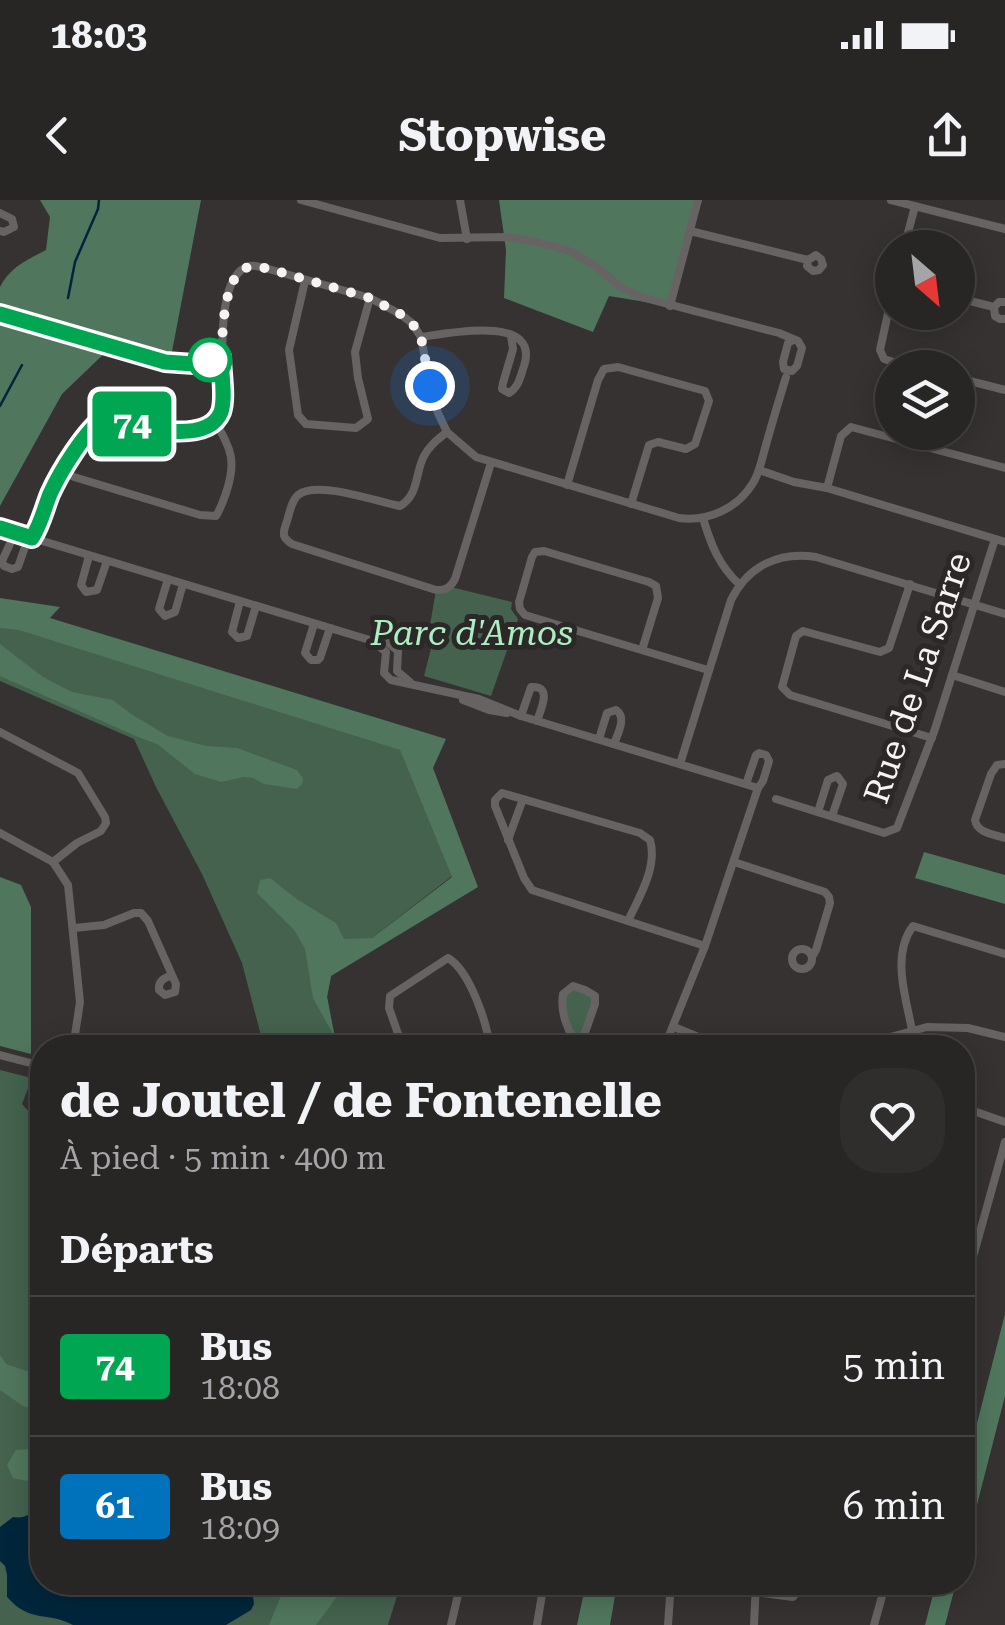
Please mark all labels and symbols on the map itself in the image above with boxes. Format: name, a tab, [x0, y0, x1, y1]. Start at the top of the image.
north arrow	[875, 230, 975, 330]
unlabelled marker	[189, 339, 231, 381]
your location	[405, 361, 455, 411]
line badge: 74	[87, 392, 177, 456]
street label: Rue de La Sarre	[856, 547, 980, 809]
park label: Parc d'Amos	[370, 613, 573, 654]

